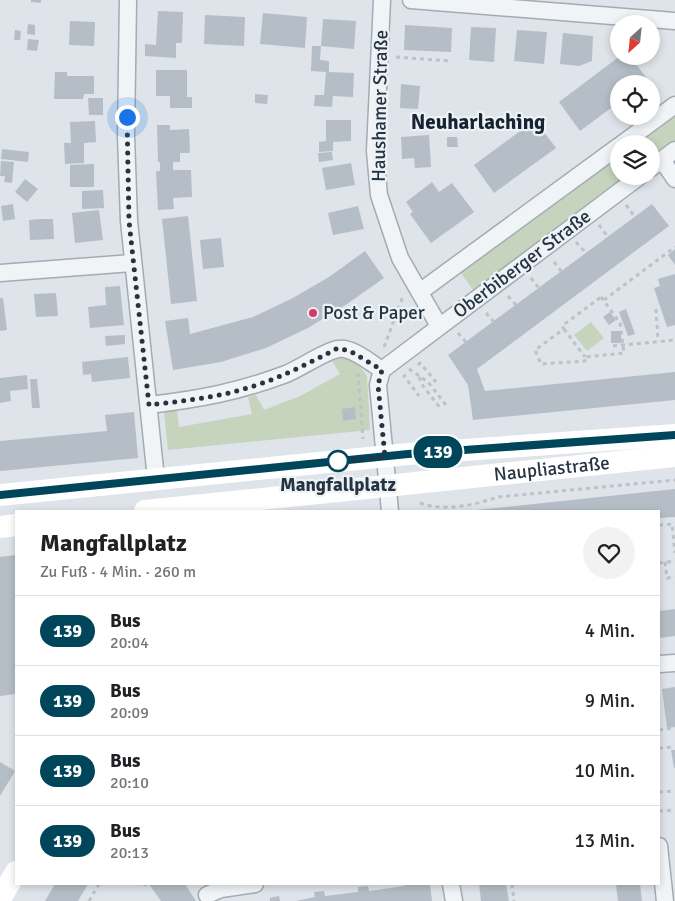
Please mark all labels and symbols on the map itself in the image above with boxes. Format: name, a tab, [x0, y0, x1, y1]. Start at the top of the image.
north arrow	[610, 15, 660, 65]
street label: Haushamer Straße	[367, 30, 393, 182]
your location	[115, 105, 140, 130]
district label: Neuharlaching	[411, 109, 545, 135]
street label: Oberbiberger Straße	[448, 204, 596, 324]
place label: Post & Paper	[323, 301, 425, 325]
marker: Post & Paper	[307, 307, 319, 319]
line badge: 139	[409, 436, 467, 468]
marker: Mangfallplatz	[327, 450, 349, 472]
street label: Naupliastraße	[493, 451, 611, 487]
place label: Mangfallplatz	[280, 473, 397, 497]

